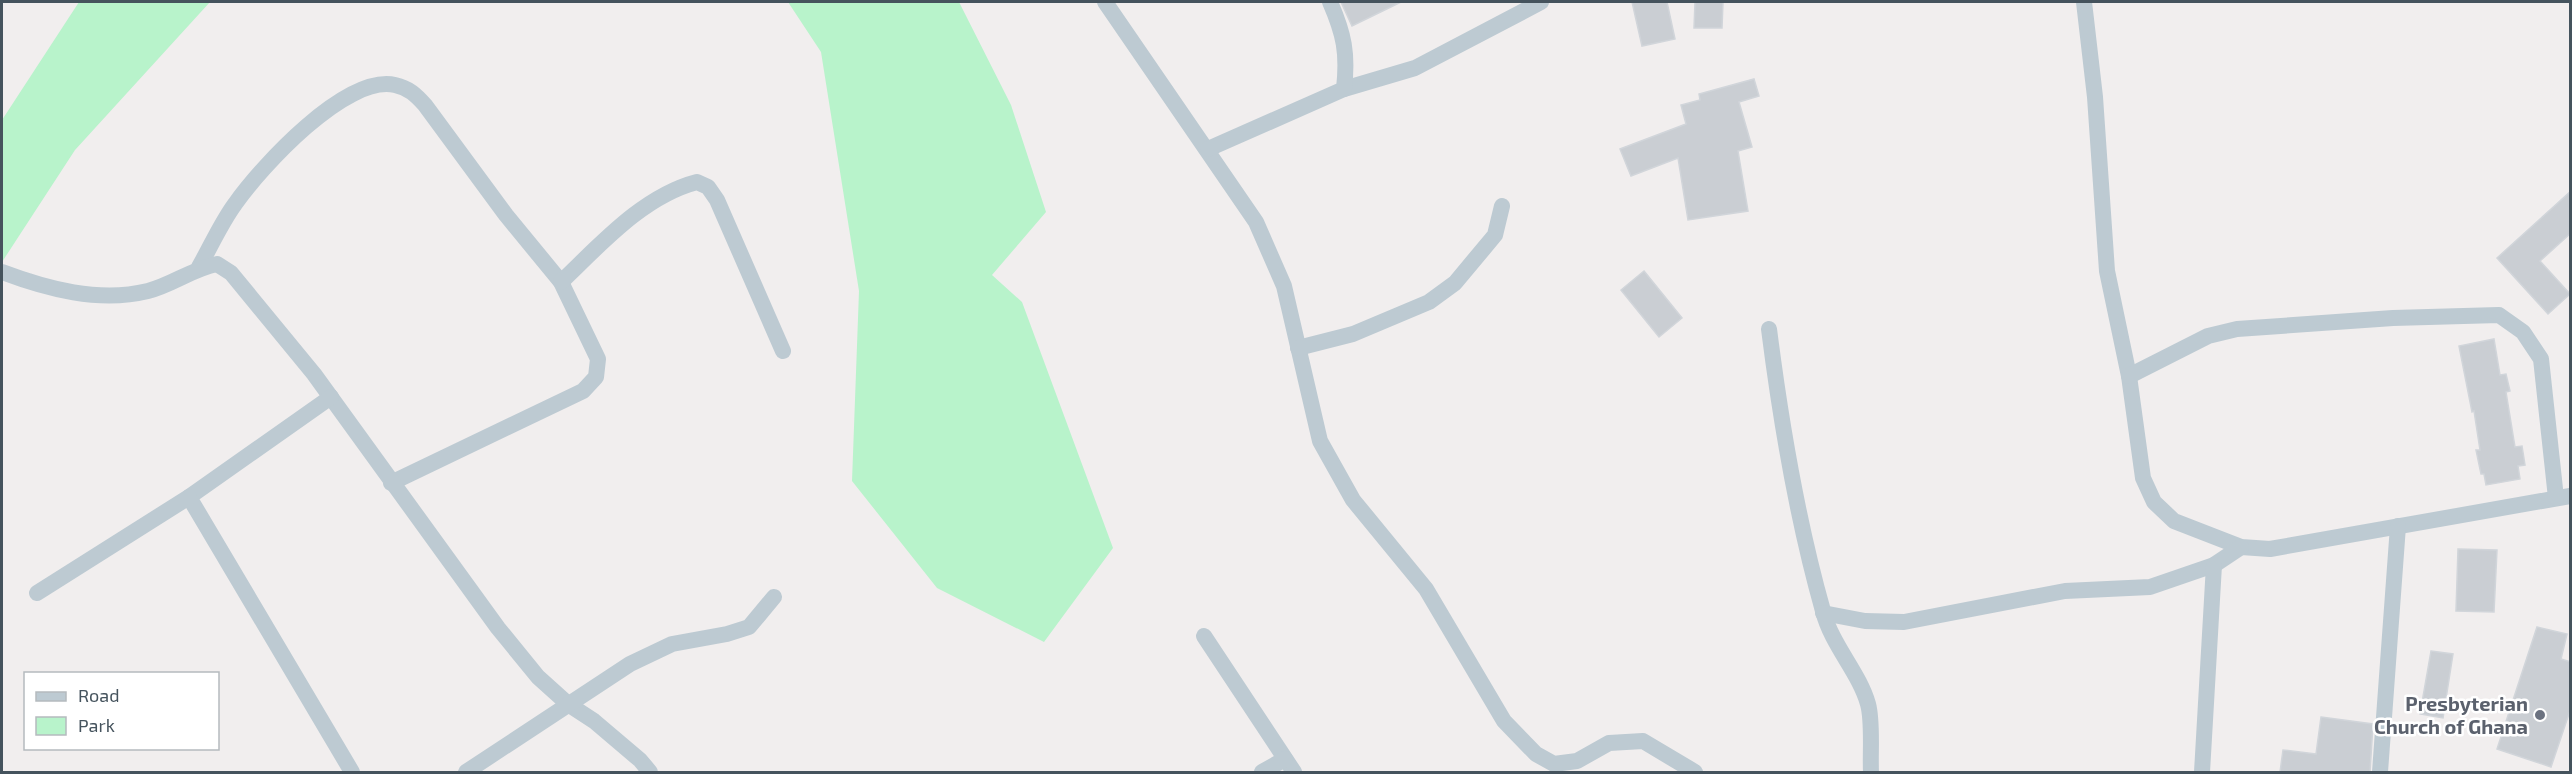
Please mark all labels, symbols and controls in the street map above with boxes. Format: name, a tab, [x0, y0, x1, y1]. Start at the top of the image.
legend	[24, 672, 219, 750]
text: Road	[78, 684, 119, 706]
place label: Presbyterian Church of Ghana	[2374, 691, 2528, 738]
marker: Presbyterian Church of Ghana	[2533, 708, 2547, 722]
text: Park	[78, 714, 115, 736]

